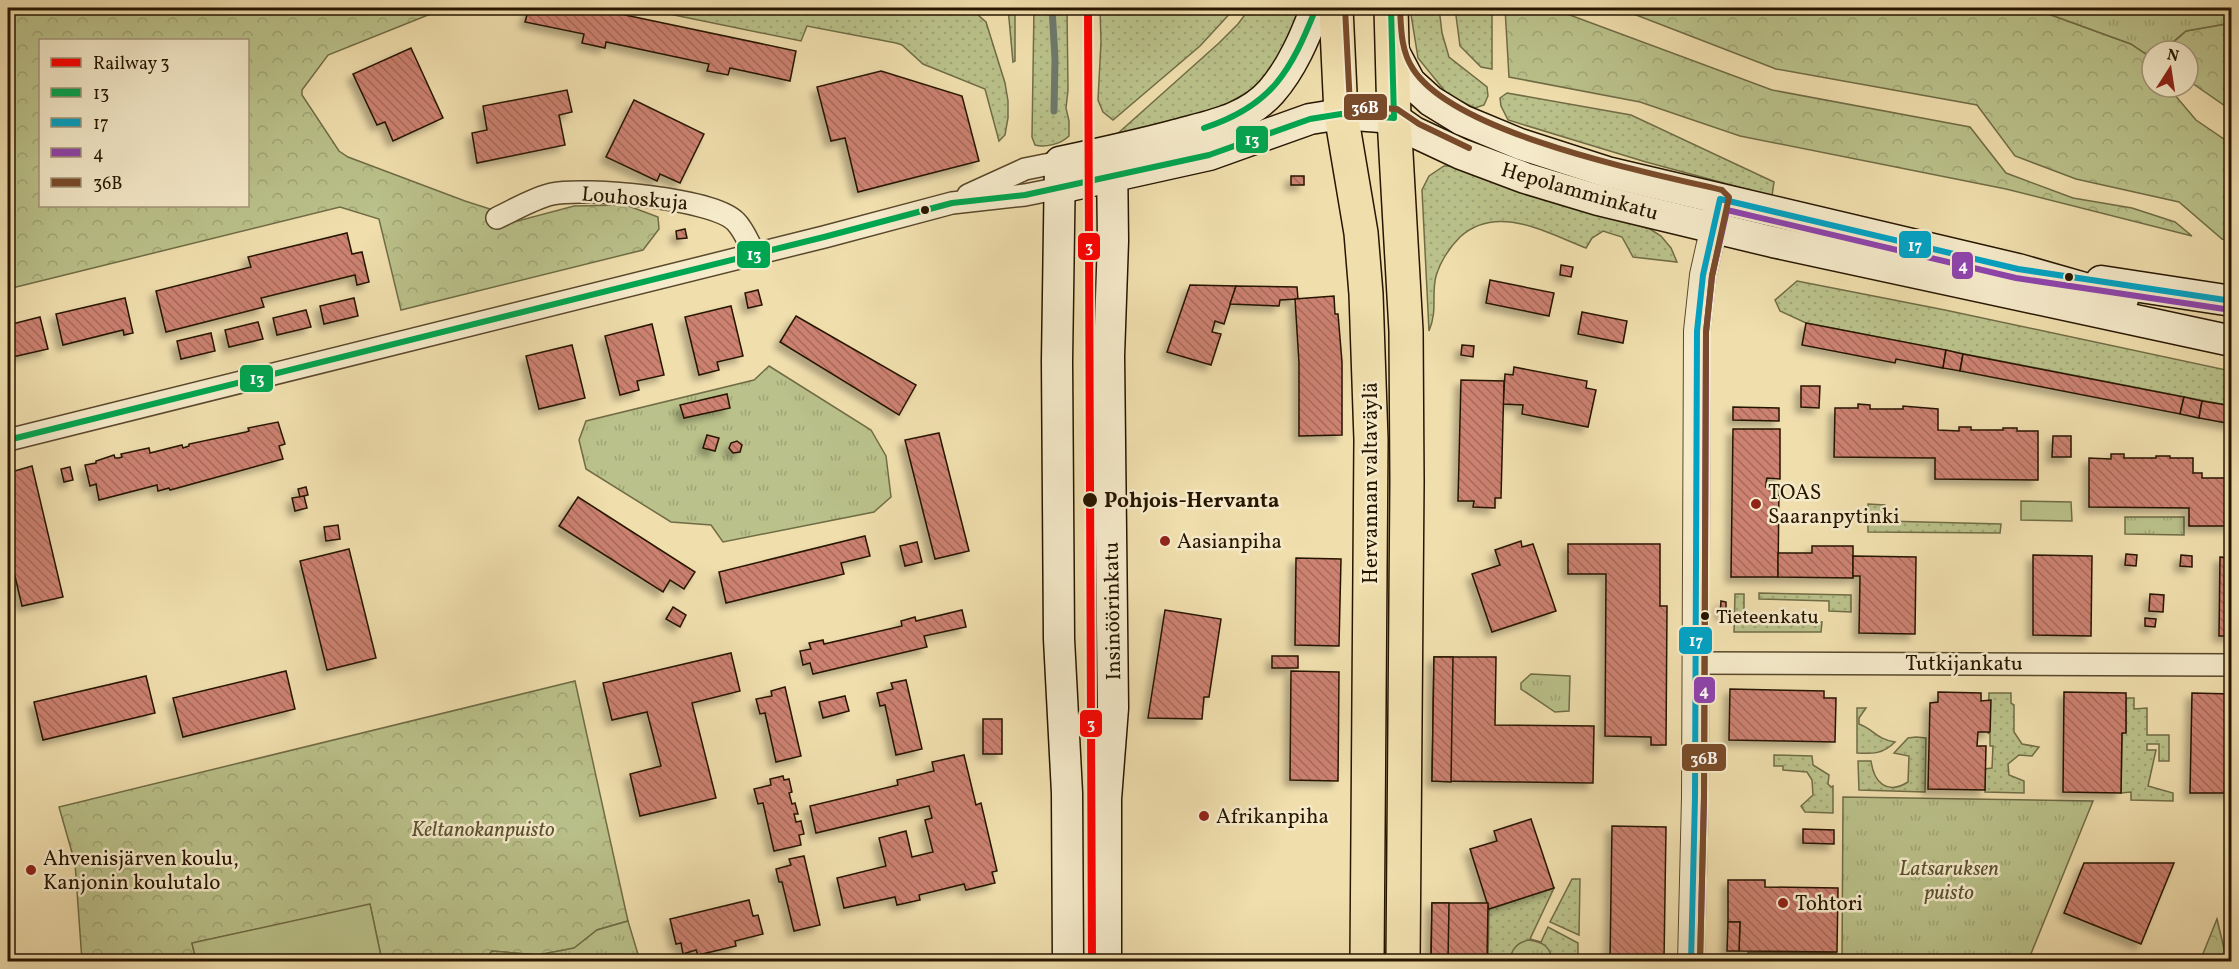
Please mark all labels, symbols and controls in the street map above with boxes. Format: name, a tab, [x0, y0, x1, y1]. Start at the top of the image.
legend	[39, 39, 249, 207]
north arrow	[2140, 39, 2200, 99]
text: N	[2165, 44, 2181, 68]
text: Railway 3	[93, 52, 169, 77]
text: 13	[93, 82, 109, 107]
line badge: 36B	[1343, 93, 1388, 121]
text: 36B	[1351, 98, 1379, 120]
text: 17	[93, 112, 109, 137]
line badge: 13	[1235, 125, 1269, 154]
text: 13	[1245, 130, 1259, 152]
text: 4	[93, 142, 104, 167]
street label: Hepolamminkatu	[1498, 156, 1662, 229]
text: 36B	[93, 172, 123, 197]
street label: Louhoskuja	[580, 180, 690, 219]
unlabelled marker	[919, 204, 931, 216]
line badge: 17	[1898, 230, 1932, 259]
line badge: 3	[1077, 232, 1101, 261]
text: 17	[1908, 236, 1922, 258]
text: 3	[1085, 237, 1093, 259]
line badge: 13	[736, 240, 771, 269]
text: 13	[747, 245, 761, 267]
line badge: 4	[1951, 251, 1974, 280]
text: 4	[1958, 256, 1968, 278]
unlabelled marker	[2063, 271, 2075, 283]
line badge: 13	[239, 364, 274, 393]
text: 13	[250, 369, 264, 391]
street label: Hervannan valtaväylä	[1357, 382, 1386, 584]
place label: TOAS Saaranpytinki	[1768, 479, 1899, 532]
place label: Pohjois-Hervanta	[1104, 487, 1279, 516]
marker: Pohjois-Hervanta	[1081, 491, 1099, 509]
marker: TOAS Saaranpytinki	[1749, 497, 1763, 511]
place label: Aasianpiha	[1177, 528, 1282, 557]
marker: Aasianpiha	[1158, 534, 1172, 548]
street label: Insinöörinkatu	[1098, 541, 1129, 681]
place label: Tieteenkatu	[1716, 604, 1819, 632]
marker: Tieteenkatu	[1699, 610, 1711, 622]
line badge: 17	[1678, 626, 1713, 655]
text: 17	[1689, 631, 1703, 653]
street label: Tutkijankatu	[1905, 650, 2023, 679]
line badge: 4	[1693, 676, 1716, 704]
text: 4	[1699, 681, 1709, 703]
line badge: 3	[1079, 709, 1103, 738]
text: 3	[1087, 714, 1095, 736]
line badge: 36B	[1681, 743, 1727, 772]
text: 36B	[1690, 749, 1718, 771]
place label: Afrikanpiha	[1216, 803, 1329, 832]
marker: Afrikanpiha	[1197, 809, 1211, 823]
park label: Keltanokanpuisto	[411, 816, 555, 845]
place label: Ahvenisjärven koulu, Kanjonin koulutalo	[43, 845, 239, 898]
park label: Latsaruksen puisto	[1899, 855, 1999, 908]
marker: Ahvenisjärven koulu, Kanjonin koulutalo	[24, 863, 38, 877]
place label: Tohtori	[1795, 890, 1863, 919]
marker: Tohtori	[1776, 896, 1790, 910]

